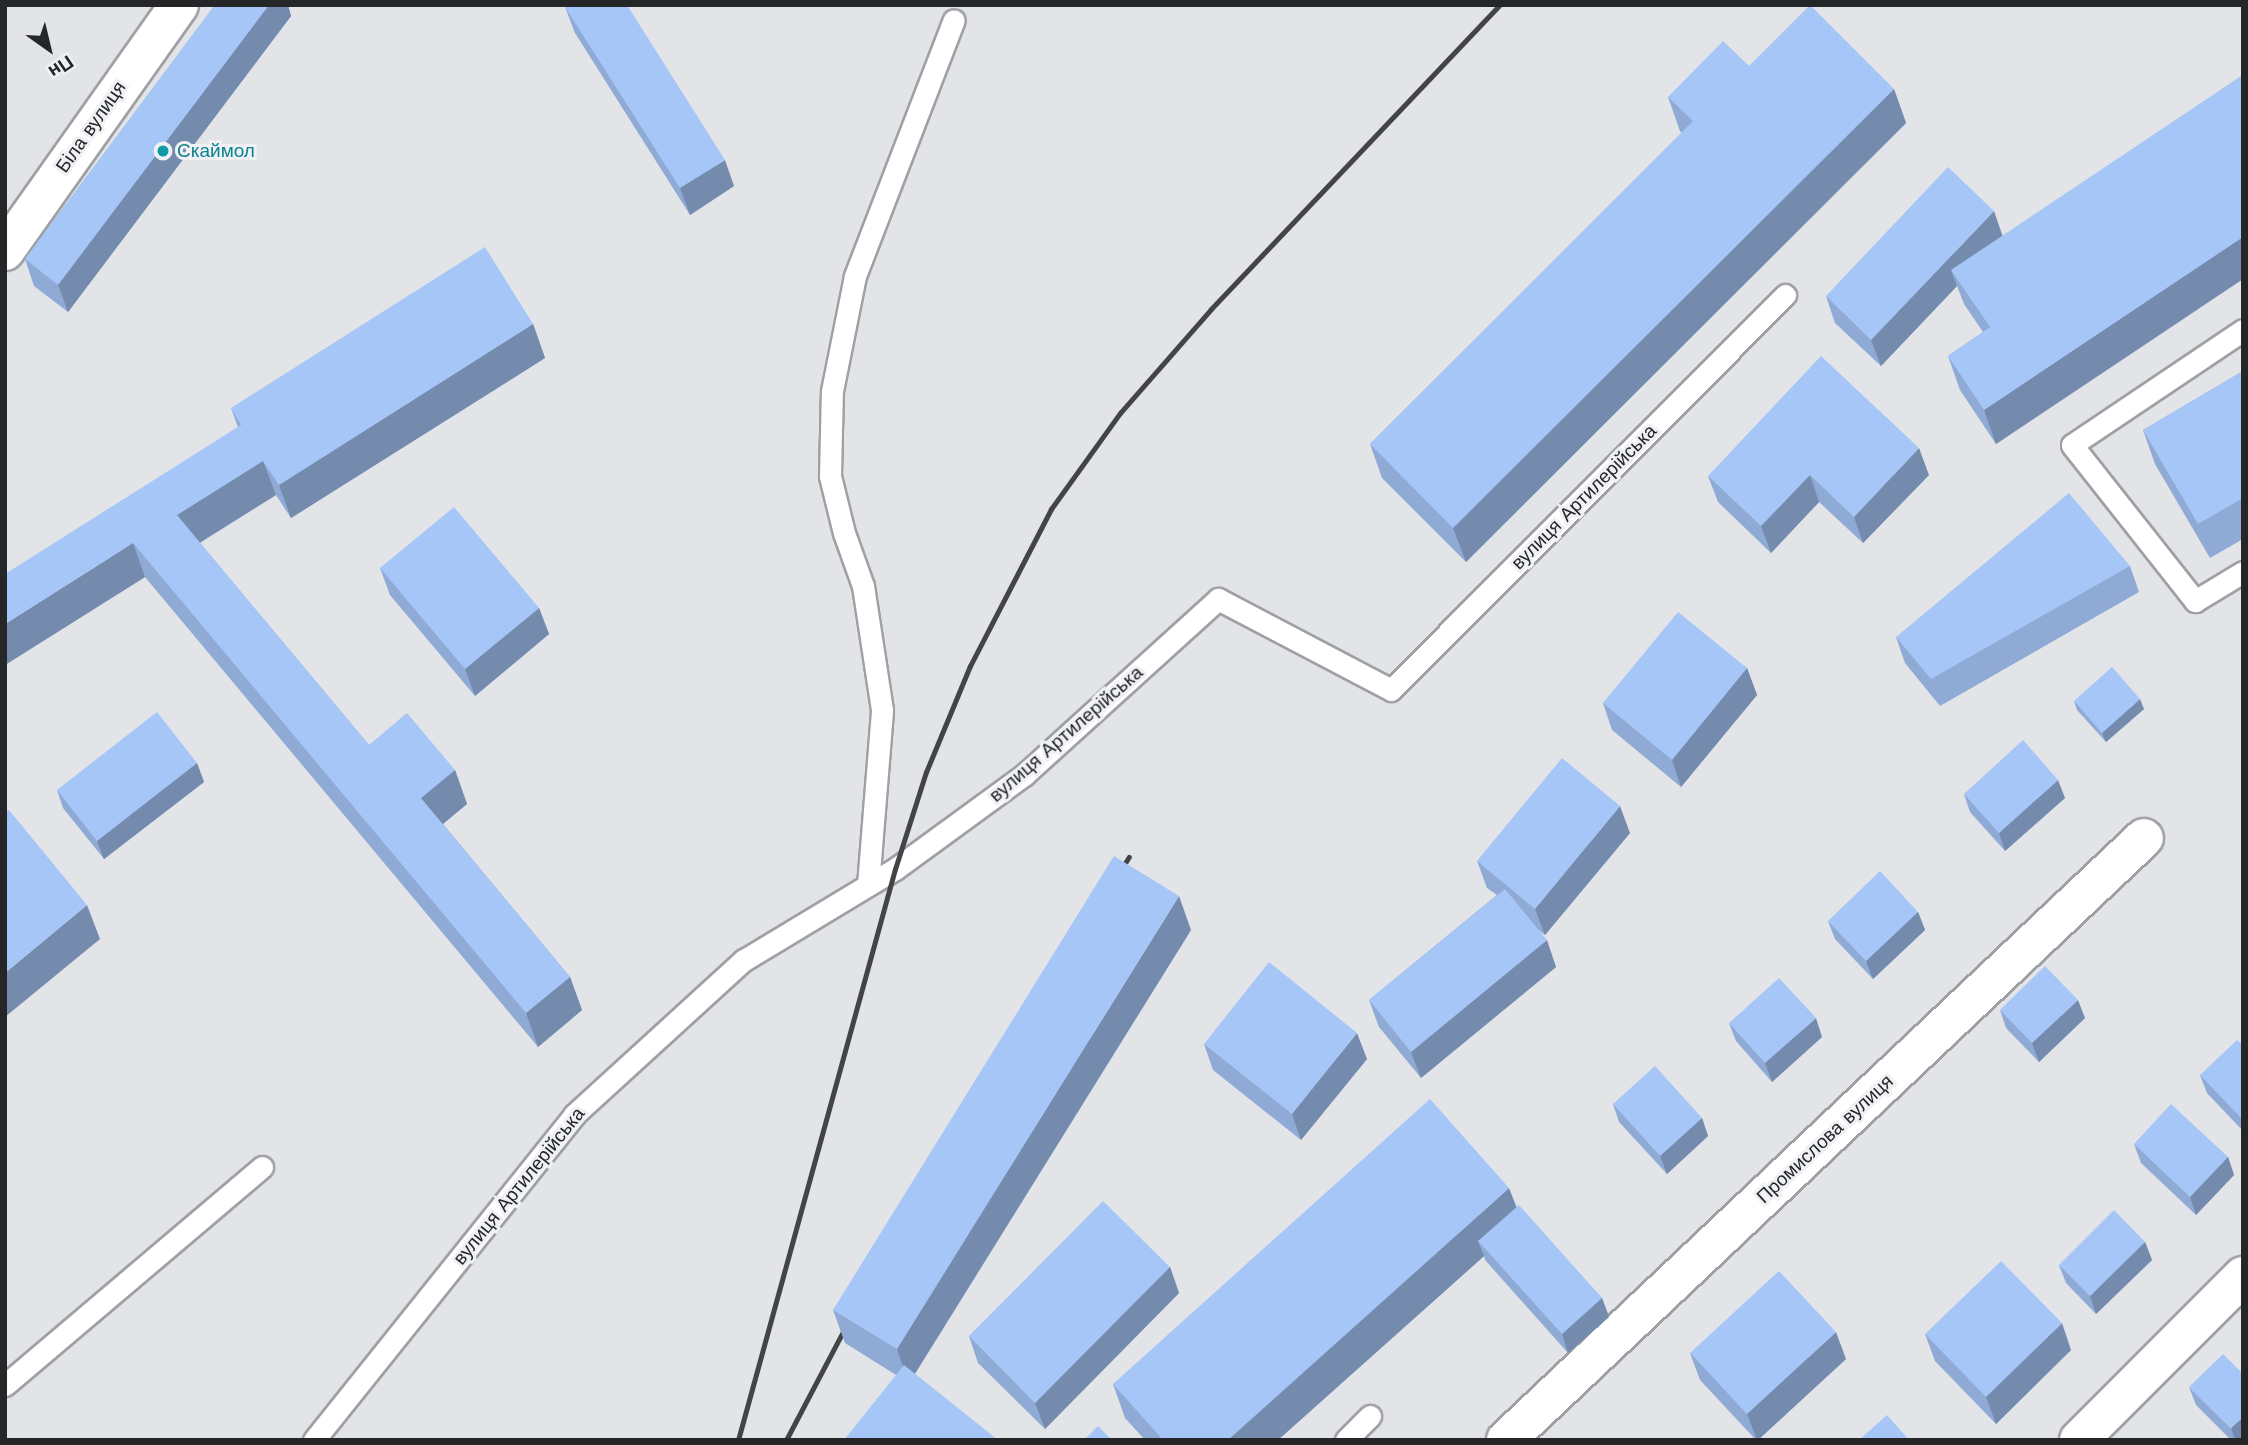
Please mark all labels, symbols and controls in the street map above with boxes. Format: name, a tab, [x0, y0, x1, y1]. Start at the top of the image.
north arrow	[14, 14, 84, 84]
text: Пн	[44, 50, 78, 83]
street label: Біла вулиця	[51, 77, 131, 177]
place label: Скаймол	[177, 140, 255, 162]
marker: Скаймол	[155, 143, 171, 159]
street label: вулиця Артилерійська	[1507, 420, 1661, 574]
street label: вулиця Артилерійська	[985, 661, 1147, 807]
street label: Промислова вулиця	[1752, 1070, 1898, 1208]
street label: вулиця Артилерійська	[448, 1103, 590, 1269]

